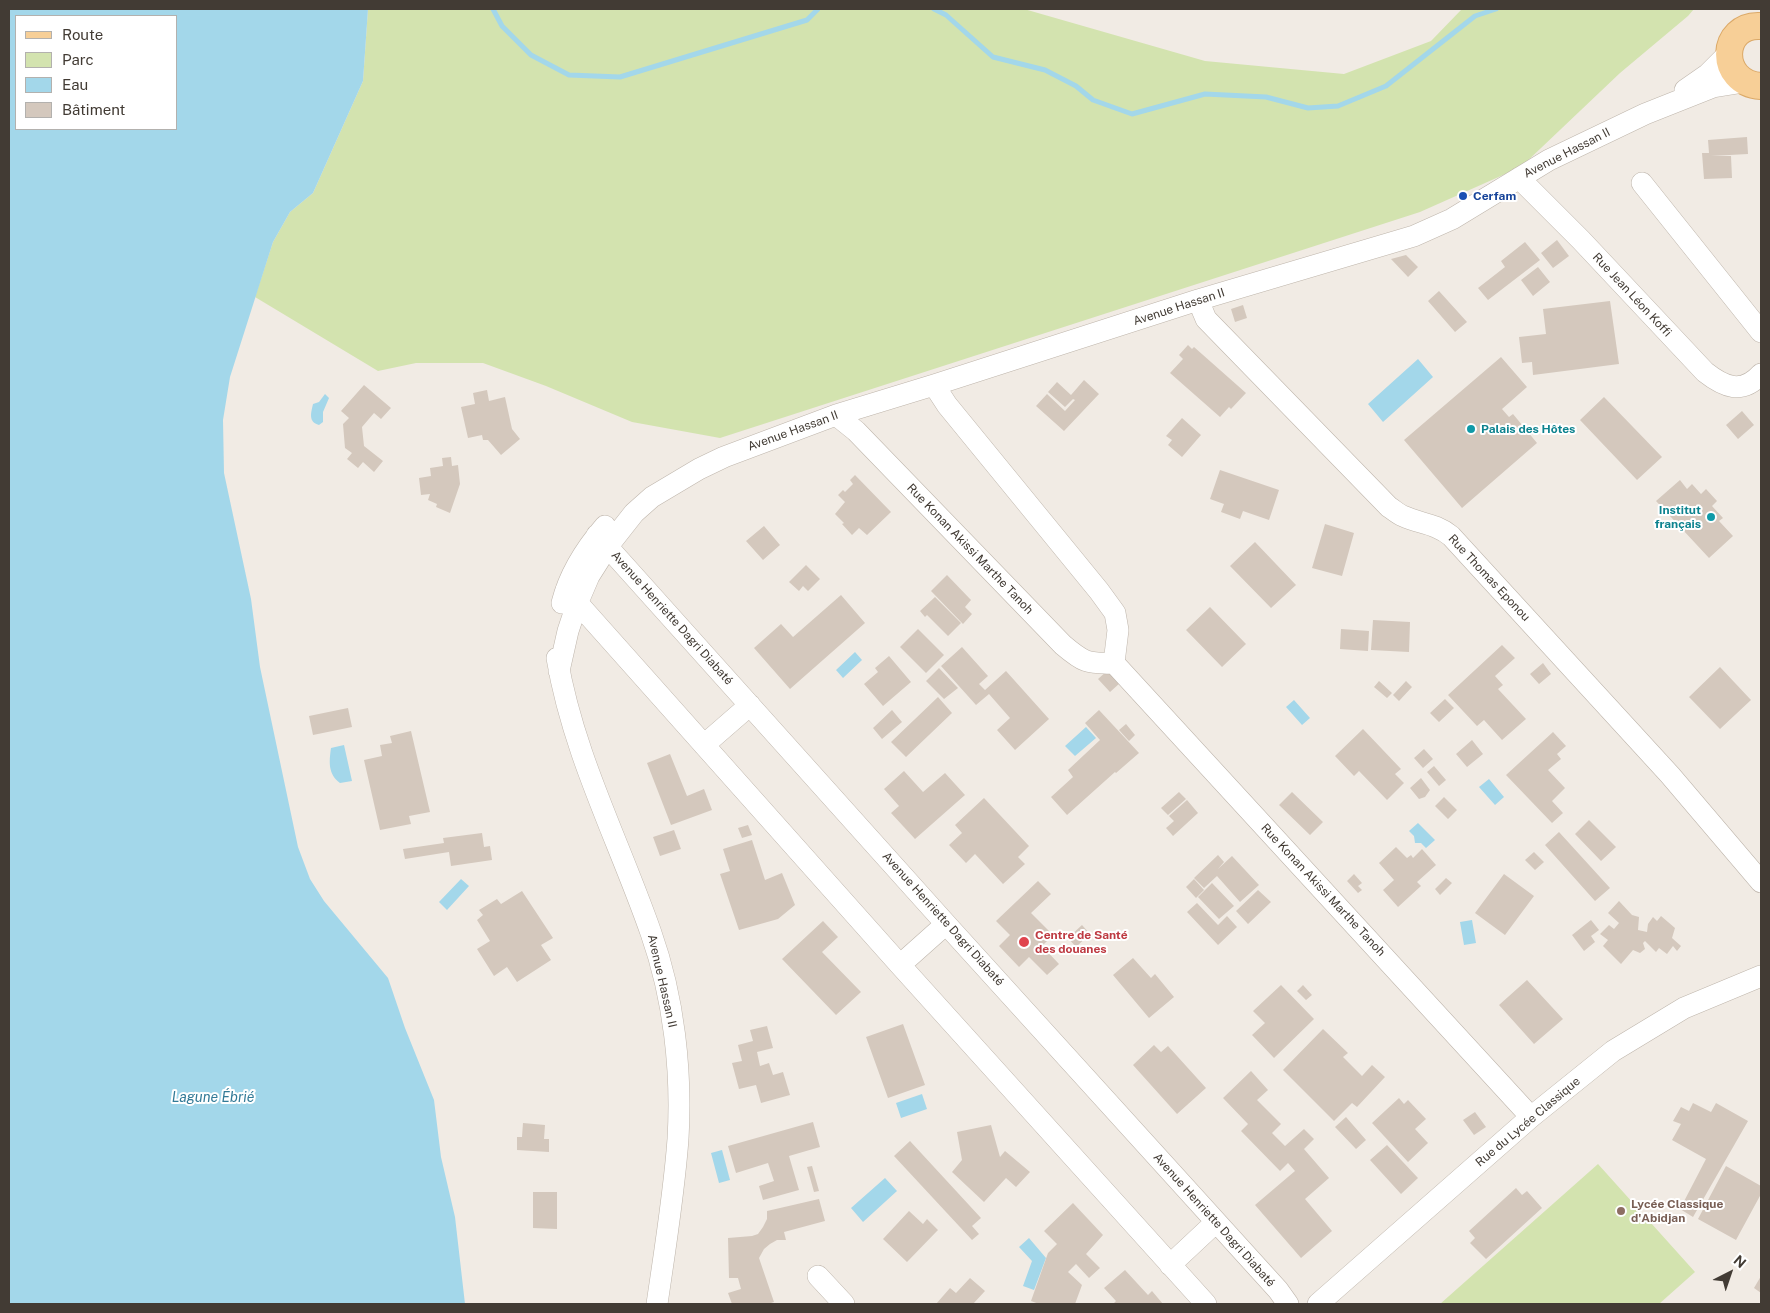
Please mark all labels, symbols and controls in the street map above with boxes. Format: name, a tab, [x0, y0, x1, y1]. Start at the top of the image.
legend	[15, 15, 178, 130]
text: Route	[62, 26, 103, 43]
text: Parc	[62, 51, 94, 68]
text: Eau	[62, 76, 88, 93]
text: Bâtiment	[62, 101, 125, 118]
street label: Avenue Hassan II	[1521, 125, 1613, 181]
place label: Cerfam	[1473, 189, 1516, 203]
marker: Cerfam	[1457, 190, 1469, 202]
street label: Rue Jean Léon Koffi	[1590, 250, 1674, 340]
street label: Avenue Hassan II	[1131, 285, 1227, 329]
street label: Avenue Hassan II	[746, 408, 840, 454]
place label: Palais des Hôtes	[1481, 422, 1575, 436]
marker: Palais des Hôtes	[1465, 423, 1477, 435]
street label: Rue Konan Akissi Marthe Tanoh	[904, 481, 1036, 617]
place label: Institut français	[1655, 503, 1701, 531]
marker: Institut français	[1705, 511, 1717, 523]
street label: Rue Thomas Eponou	[1445, 532, 1533, 624]
street label: Avenue Henriette Dagri Diabaté	[608, 548, 736, 688]
street label: Rue Konan Akissi Marthe Tanoh	[1258, 821, 1388, 959]
street label: Avenue Henriette Dagri Diabaté	[879, 849, 1007, 989]
place label: Centre de Santé des douanes	[1035, 928, 1128, 956]
street label: Avenue Hassan II	[644, 933, 680, 1029]
marker: Centre de Santé des douanes	[1017, 935, 1031, 949]
street label: Rue du Lycée Classique	[1473, 1074, 1583, 1170]
water label: Lagune Ébrié	[172, 1090, 254, 1106]
street label: Avenue Henriette Dagri Diabaté	[1150, 1150, 1278, 1290]
place label: Lycée Classique d'Abidjan	[1631, 1197, 1723, 1225]
marker: Lycée Classique d'Abidjan	[1615, 1205, 1627, 1217]
north arrow	[1705, 1248, 1755, 1298]
text: N	[1730, 1252, 1749, 1271]

